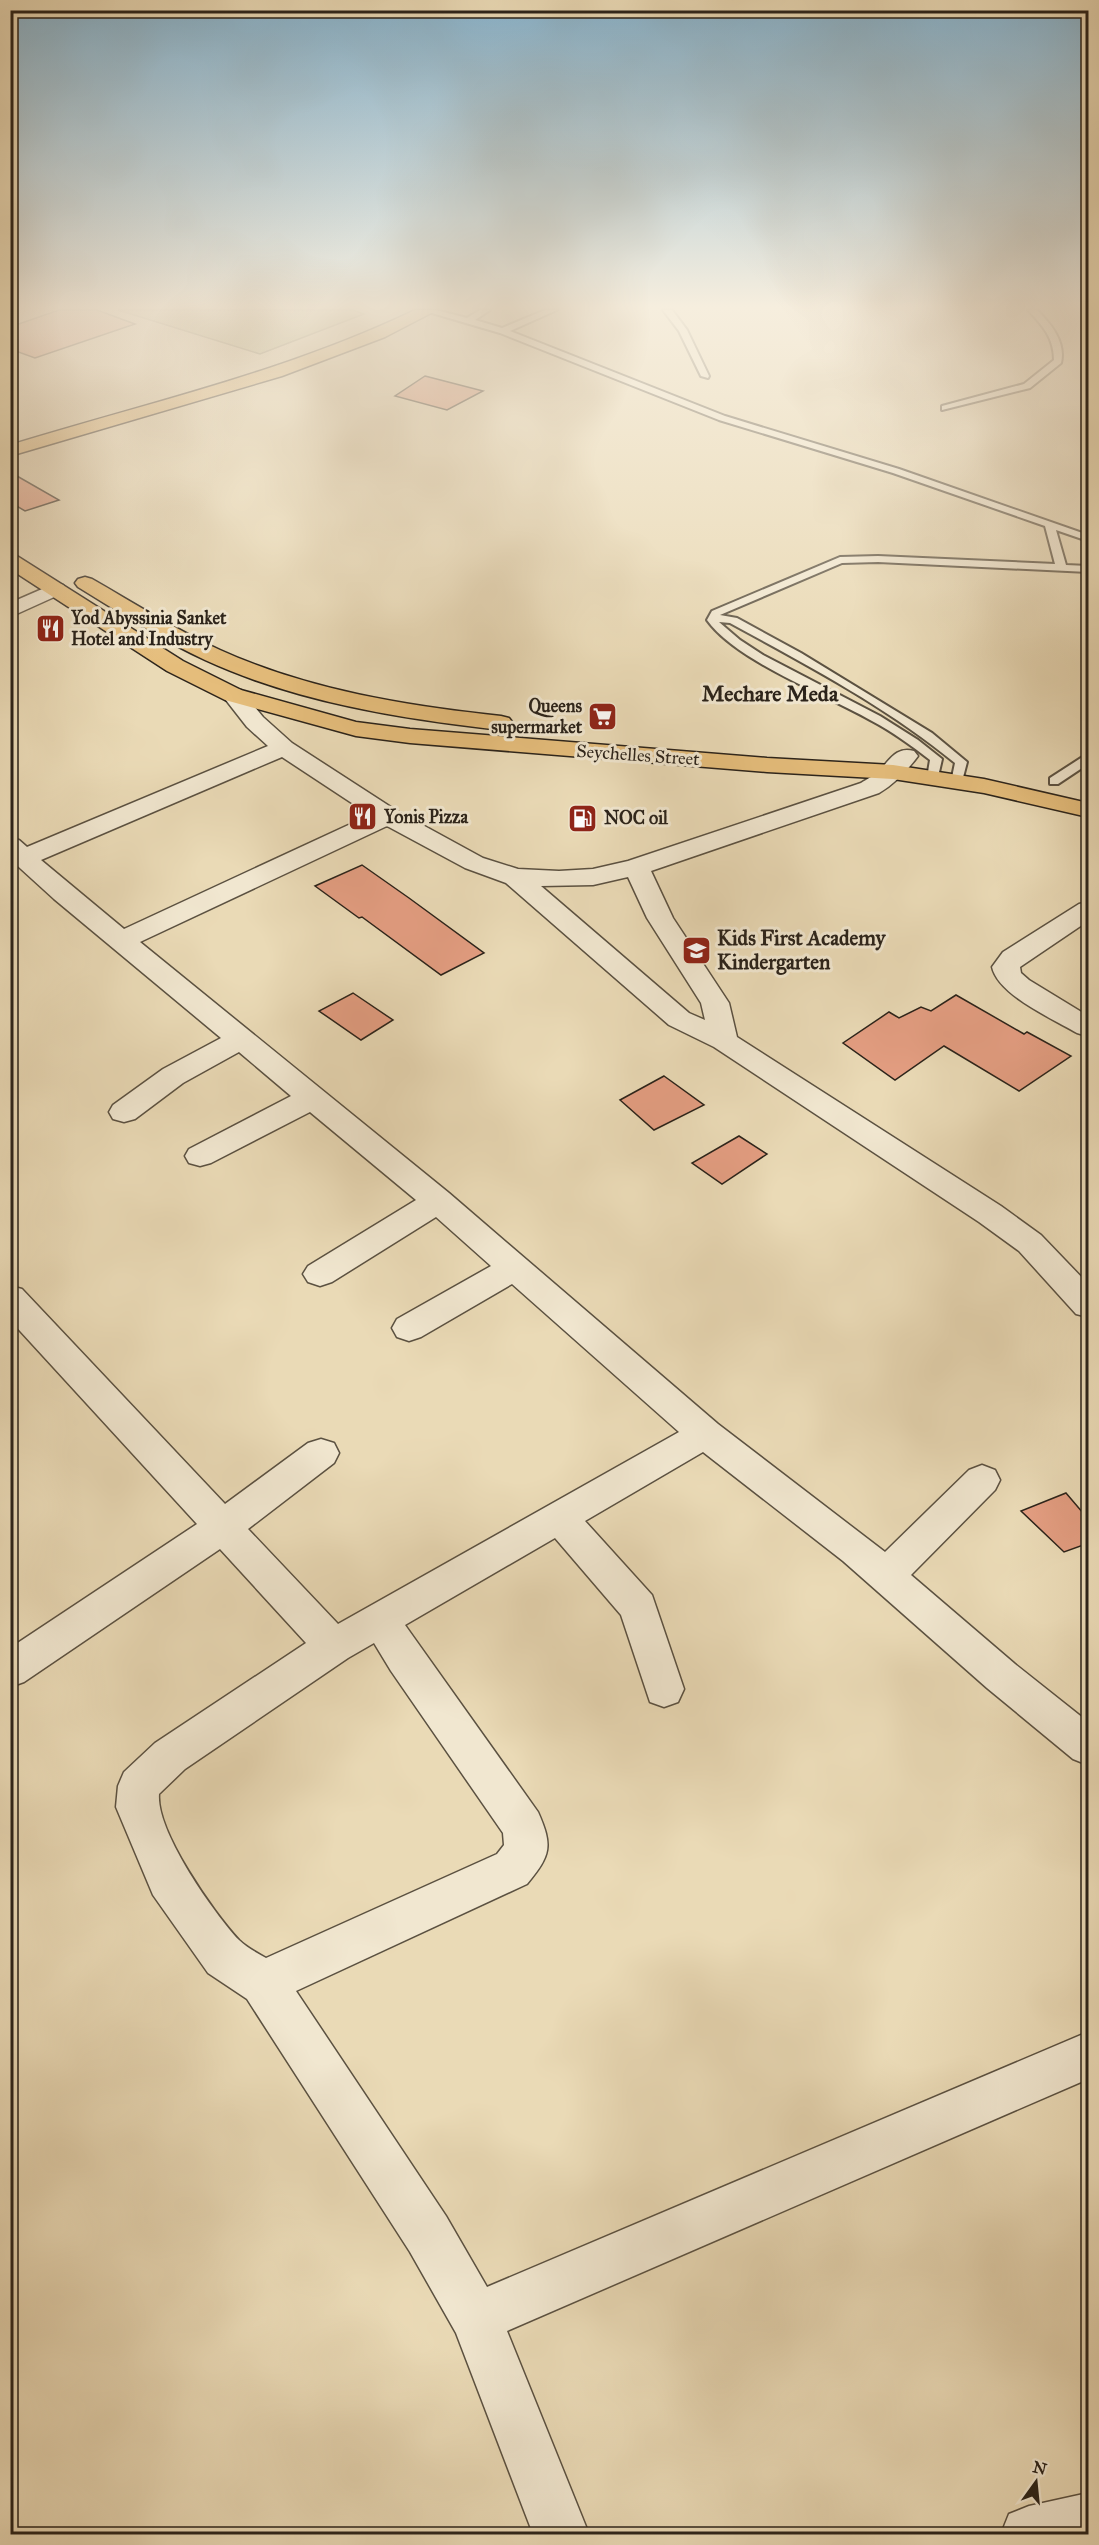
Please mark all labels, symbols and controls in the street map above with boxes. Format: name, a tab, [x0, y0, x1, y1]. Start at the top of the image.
place label: Yod Abyssinia Sanket Hotel and Industry	[70, 607, 227, 651]
restaurant icon: Yod Abyssinia Sanket Hotel and Industry	[34, 612, 66, 644]
district label: Mechare Meda	[702, 680, 839, 707]
place label: Queens supermarket	[491, 695, 583, 739]
supermarket icon: Queens supermarket	[587, 700, 619, 732]
street label: Seychelles Street	[576, 740, 701, 770]
restaurant icon: Yonis Pizza	[347, 801, 379, 833]
fuel station icon: NOC oil	[567, 802, 599, 834]
place label: Yonis Pizza	[383, 806, 468, 828]
place label: NOC oil	[604, 807, 669, 829]
place label: Kids First Academy Kindergarten	[717, 925, 887, 975]
school or university icon: Kids First Academy Kindergarten	[680, 934, 712, 966]
north arrow	[1006, 2452, 1066, 2512]
text: N	[1031, 2457, 1049, 2479]

